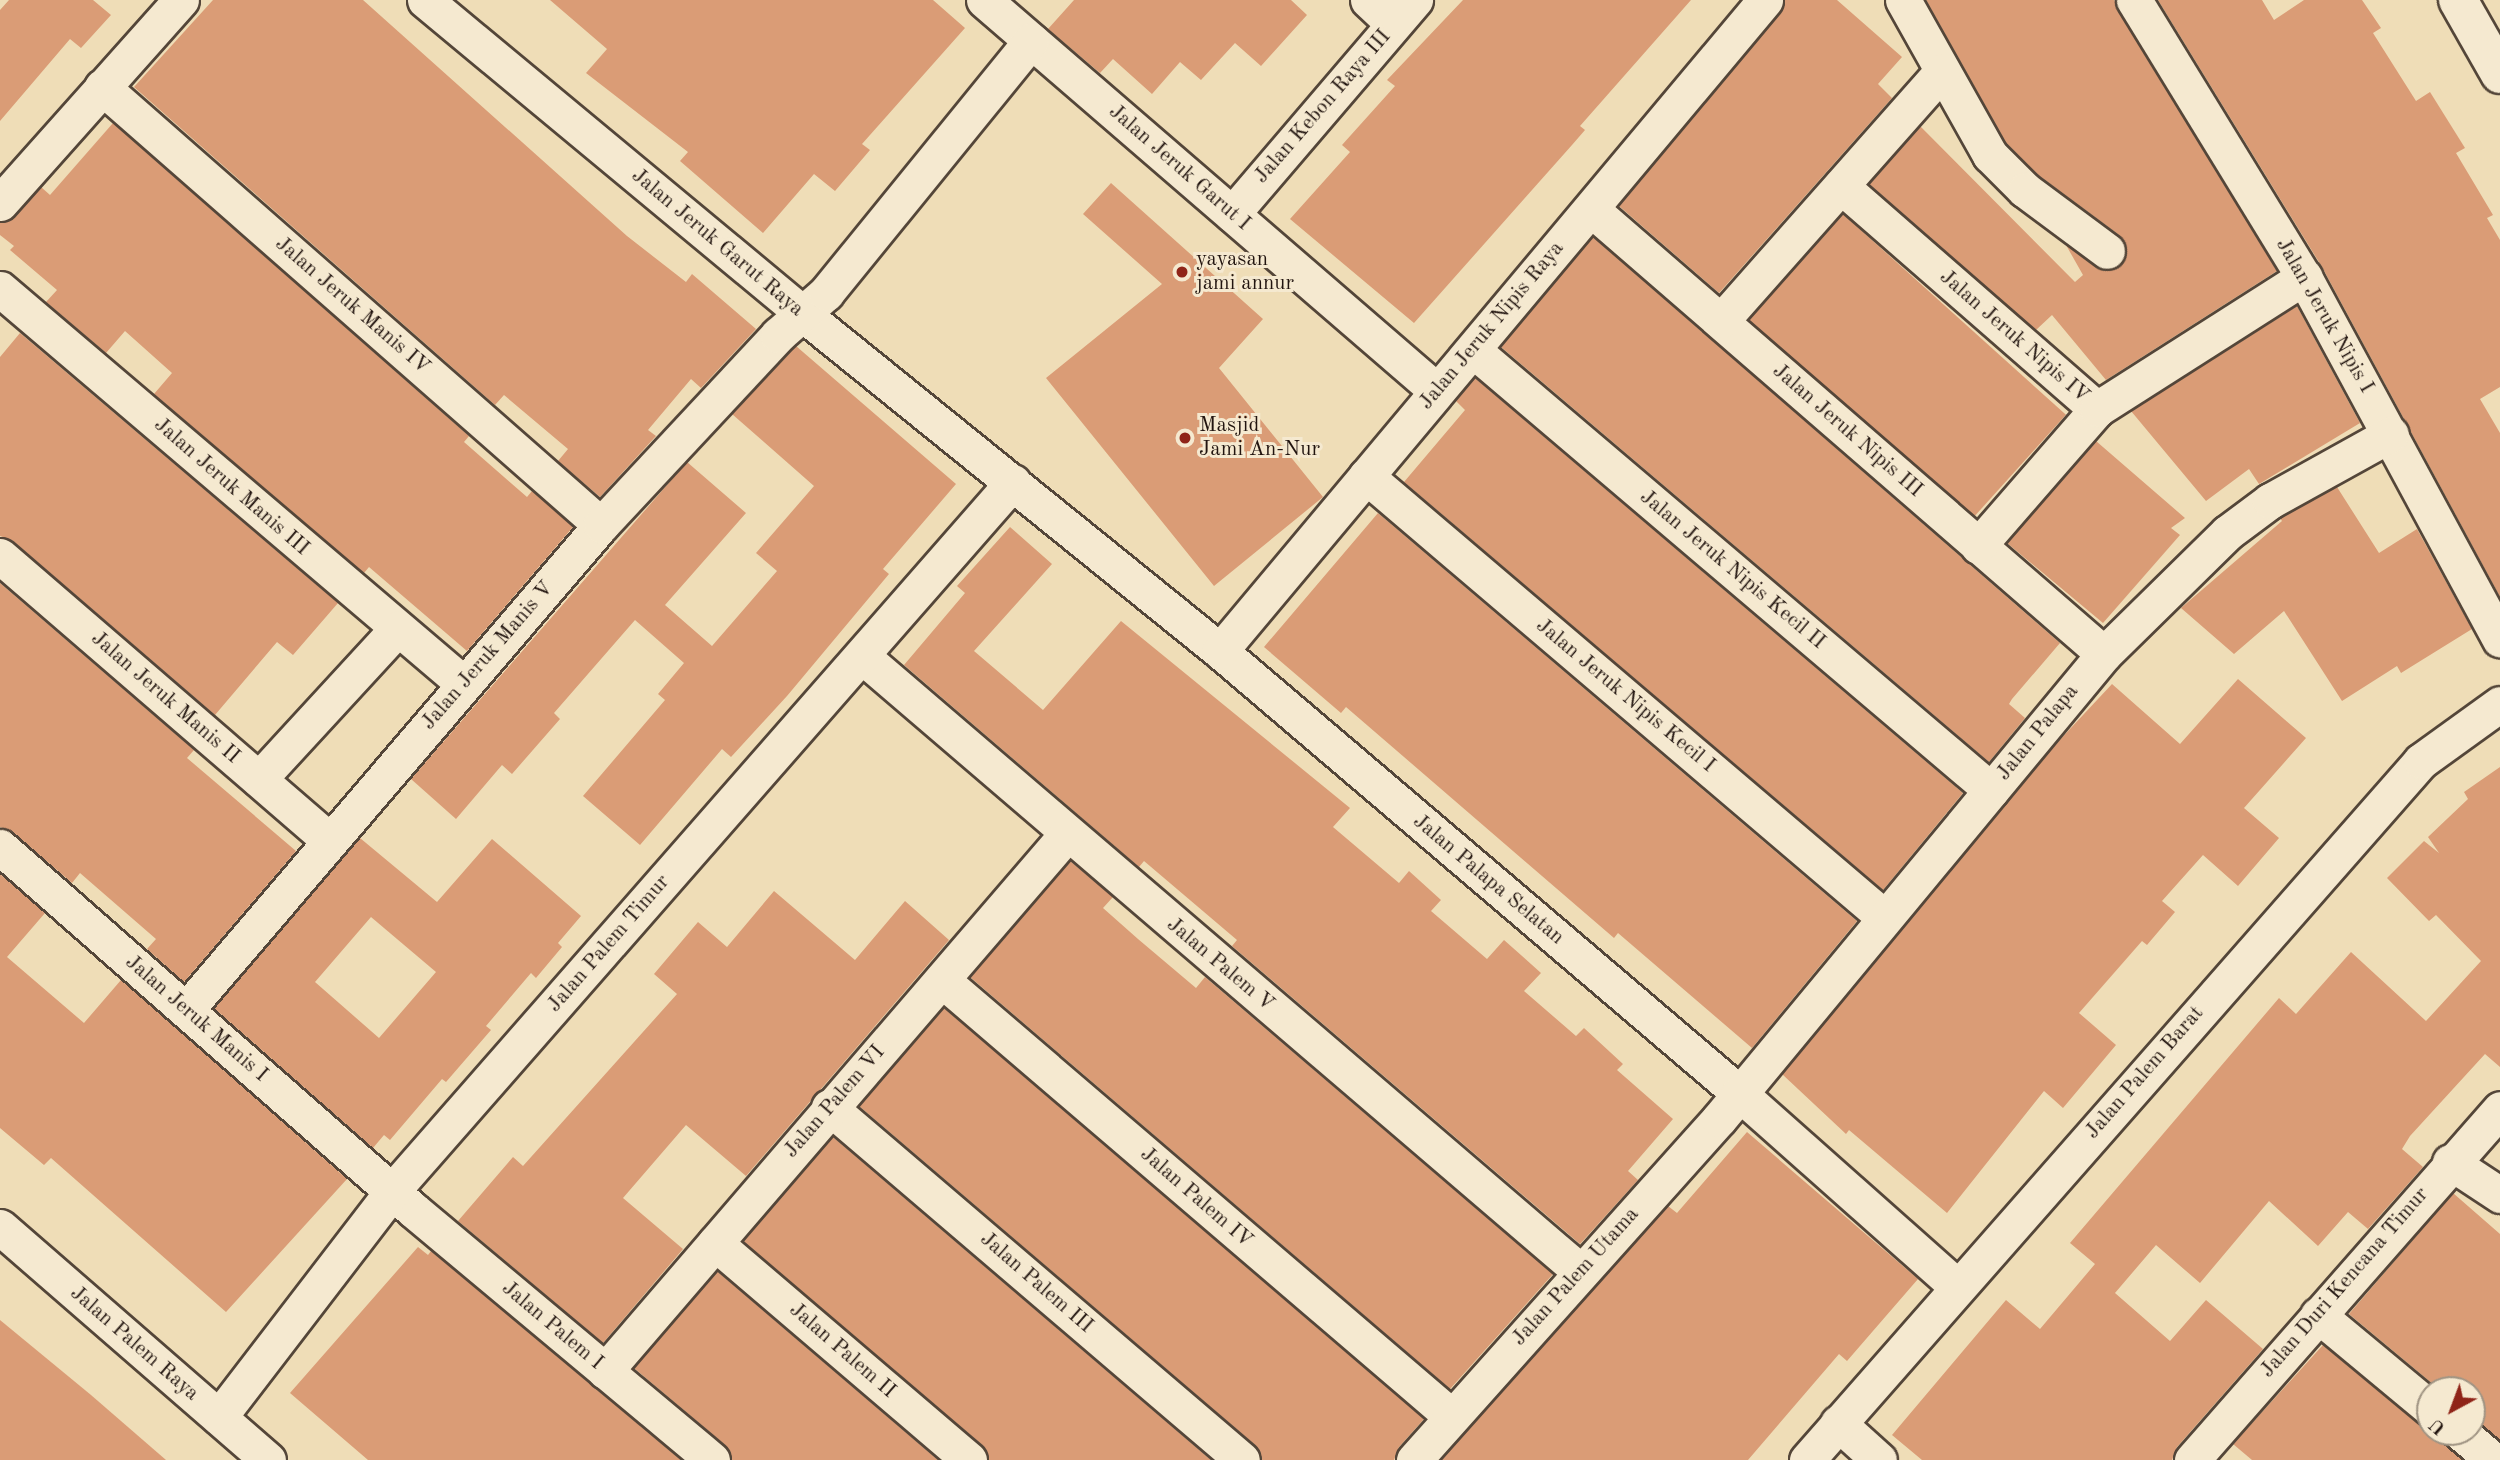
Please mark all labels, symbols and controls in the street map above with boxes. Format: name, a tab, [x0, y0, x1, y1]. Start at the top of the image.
street label: Jalan Kebon Raya III	[1249, 25, 1397, 189]
street label: Jalan Jeruk Garut I	[1103, 100, 1255, 236]
street label: Jalan Jeruk Garut Raya	[626, 164, 808, 322]
street label: Jalan Jeruk Manis IV	[269, 232, 435, 380]
street label: Jalan Jeruk Nipis I	[2270, 234, 2378, 398]
street label: Jalan Jeruk Nipis Raya	[1414, 237, 1570, 415]
place label: yayasan jami annur	[1196, 247, 1294, 297]
marker: yayasan jami annur	[1174, 264, 1190, 280]
street label: Jalan Jeruk Nipis IV	[1934, 265, 2094, 409]
street label: Jalan Jeruk Nipis III	[1767, 359, 1927, 503]
street label: Jalan Jeruk Manis III	[148, 413, 314, 561]
place label: Masjid Jami An-Nur	[1199, 413, 1320, 463]
marker: Masjid Jami An-Nur	[1177, 430, 1193, 446]
street label: Jalan Jeruk Nipis Kecil II	[1634, 485, 1830, 655]
street label: Jalan Jeruk Manis V	[417, 576, 559, 736]
street label: Jalan Jeruk Nipis Kecil I	[1530, 614, 1720, 778]
street label: Jalan Jeruk Manis II	[85, 626, 245, 770]
street label: Jalan Palapa	[1992, 680, 2084, 786]
street label: Jalan Palapa Selatan	[1407, 809, 1569, 951]
street label: Jalan Palem Timur	[542, 870, 676, 1018]
street label: Jalan Palem V	[1161, 913, 1279, 1017]
street label: Jalan Jeruk Manis I	[119, 950, 273, 1088]
street label: Jalan Palem Barat	[2080, 1001, 2210, 1145]
street label: Jalan Palem VI	[779, 1040, 891, 1164]
street label: Jalan Palem IV	[1134, 1142, 1258, 1254]
street label: Jalan Duri Kencana Timur	[2255, 1183, 2435, 1383]
street label: Jalan Palem Utama	[1507, 1203, 1645, 1351]
street label: Jalan Palem III	[974, 1227, 1098, 1339]
street label: Jalan Palem I	[496, 1276, 608, 1376]
street label: Jalan Palem Raya	[64, 1281, 204, 1407]
street label: Jalan Palem II	[783, 1298, 901, 1404]
north arrow	[2416, 1376, 2486, 1446]
text: U	[2426, 1414, 2450, 1438]

